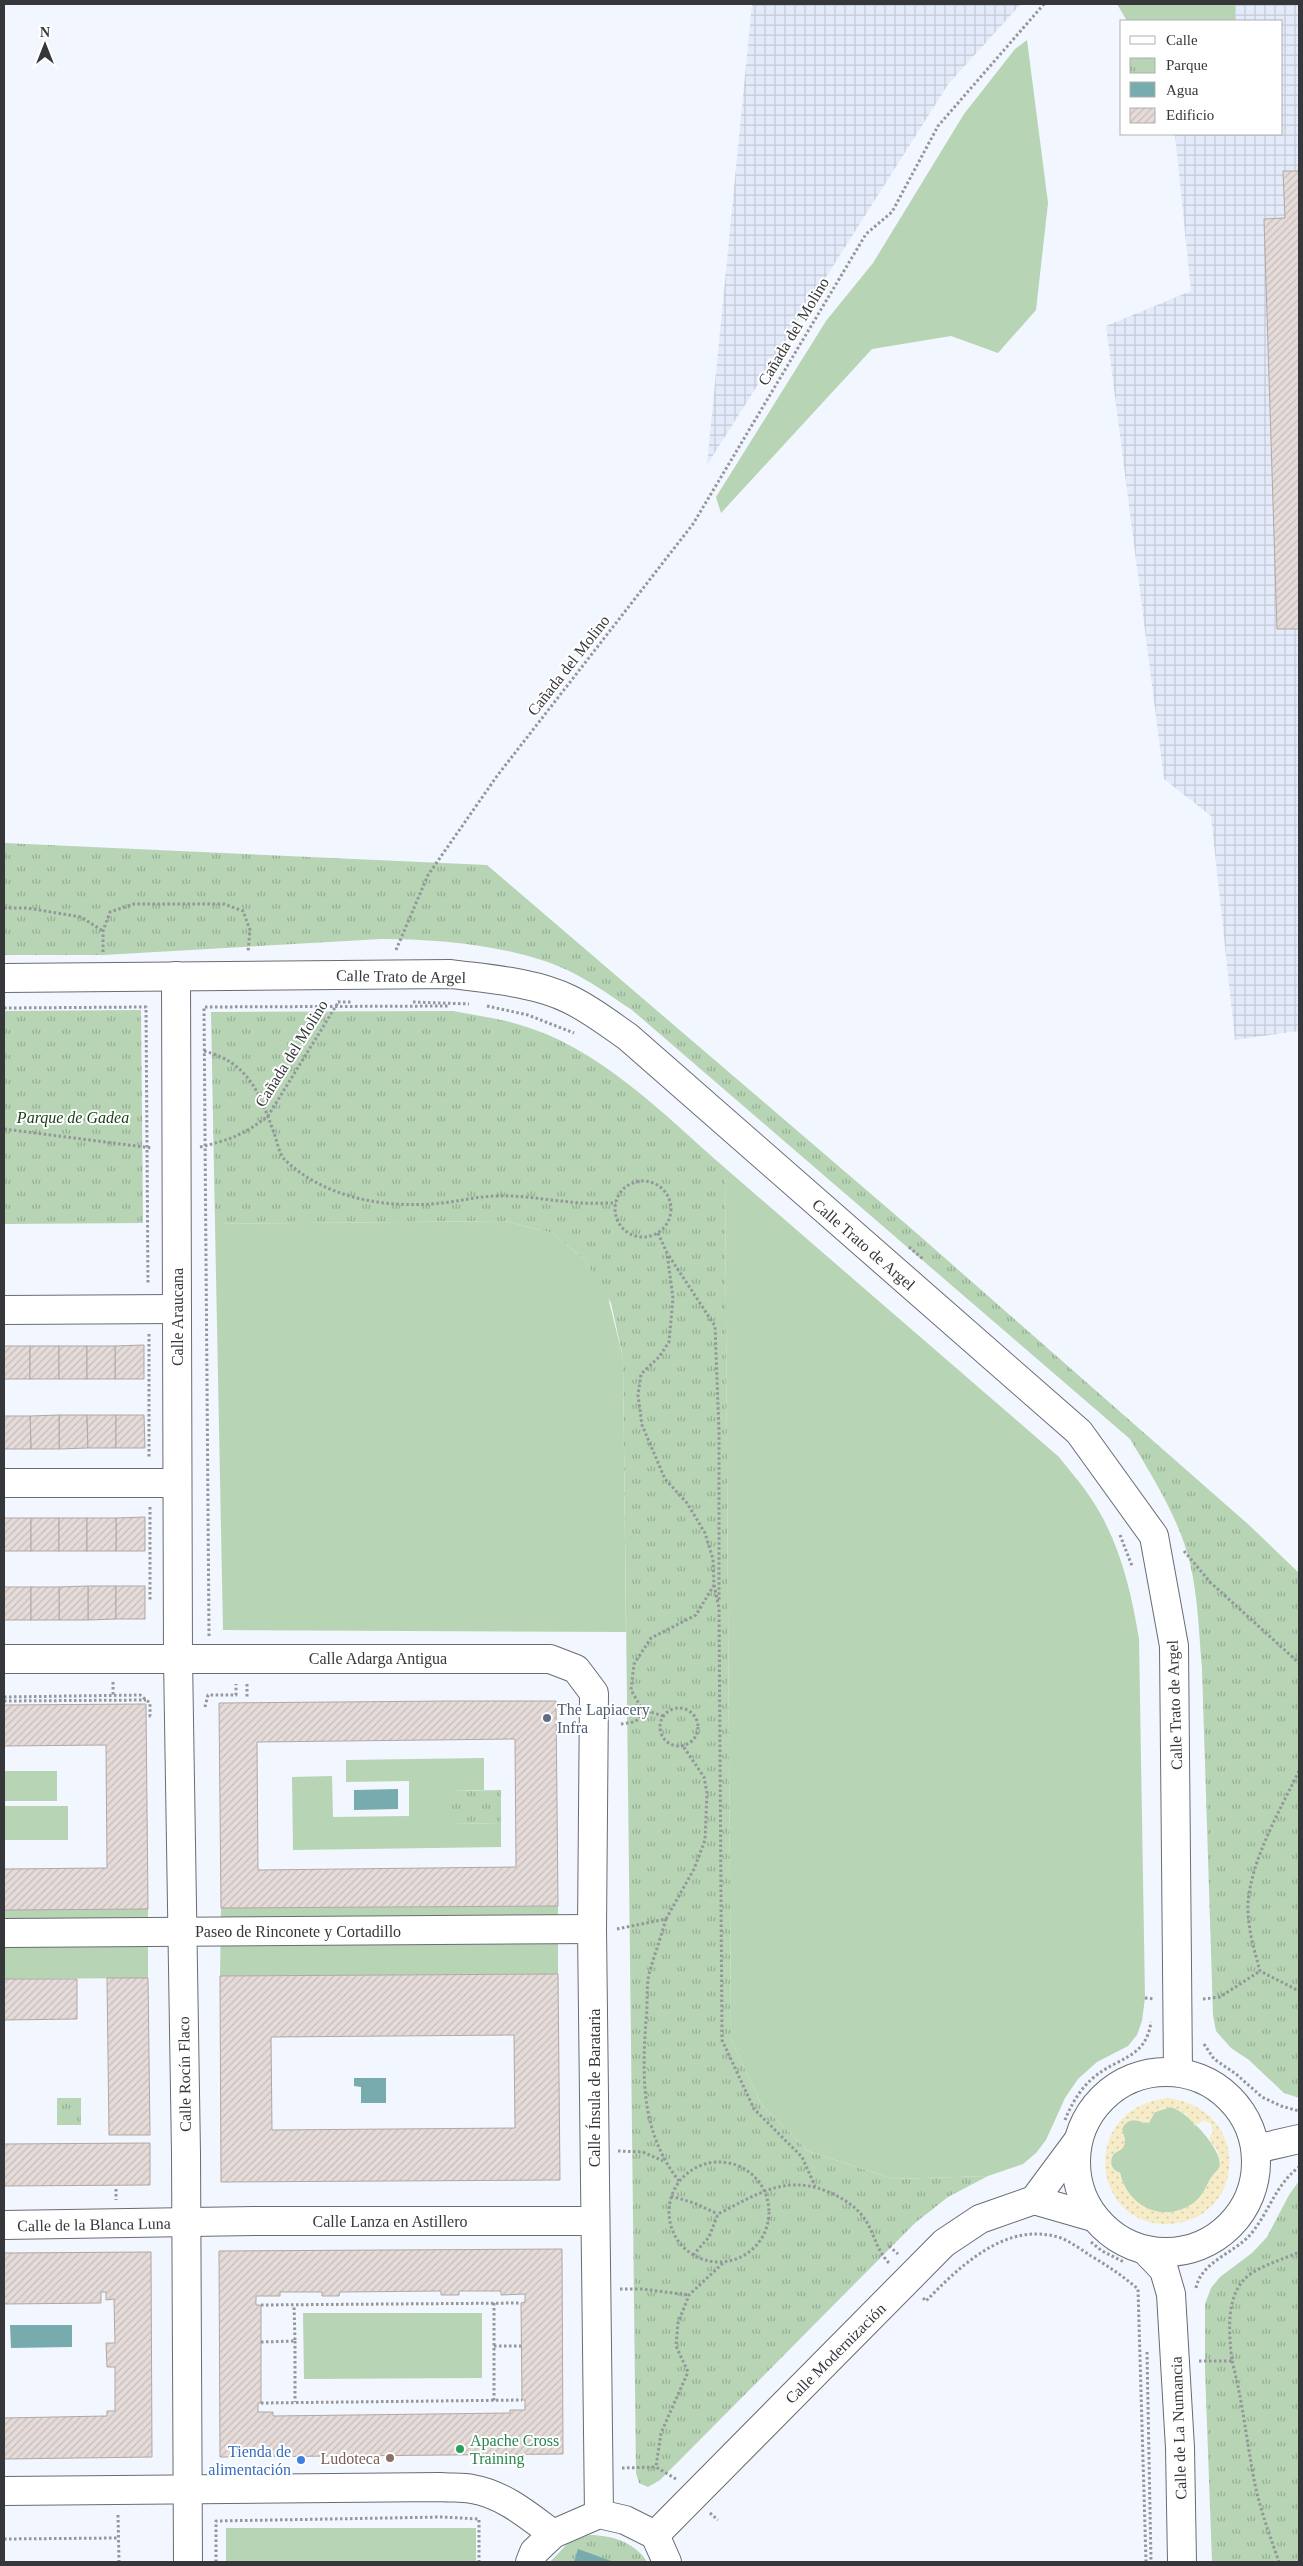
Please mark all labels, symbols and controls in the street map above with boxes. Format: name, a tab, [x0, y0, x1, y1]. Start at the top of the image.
north arrow	[20, 20, 70, 70]
legend	[1120, 20, 1283, 135]
text: N	[40, 25, 50, 40]
text: Calle	[1166, 32, 1198, 48]
text: Parque	[1166, 57, 1208, 73]
text: Agua	[1166, 82, 1199, 98]
text: Edificio	[1166, 107, 1214, 123]
street label: Cañada del Molino	[755, 274, 832, 388]
street label: Cañada del Molino	[524, 612, 613, 719]
street label: Calle Trato de Argel	[336, 967, 467, 987]
street label: Cañada del Molino	[252, 997, 331, 1110]
park label: Parque de Gadea	[16, 1109, 129, 1127]
street label: Calle Trato de Argel	[808, 1195, 919, 1295]
street label: Calle Araucana	[169, 1268, 186, 1366]
street label: Calle Trato de Argel	[1164, 1639, 1186, 1770]
street label: Calle Adarga Antigua	[309, 1650, 447, 1668]
place label: The Lapiacery Infra	[557, 1701, 650, 1736]
marker: The Lapiacery Infra	[541, 1712, 553, 1724]
street label: Paseo de Rinconete y Cortadillo	[195, 1923, 401, 1941]
street label: Calle Ínsula de Barataria	[585, 2009, 603, 2167]
street label: Calle Rocín Flaco	[175, 2016, 194, 2132]
street label: Calle Lanza en Astillero	[312, 2213, 468, 2230]
street label: Calle de la Blanca Luna	[17, 2215, 171, 2234]
street label: Calle Modernización	[782, 2300, 889, 2407]
street label: Calle de La Numancia	[1168, 2356, 1189, 2500]
place label: Apache Cross Training	[470, 2432, 559, 2468]
place label: Tienda de alimentación	[208, 2443, 291, 2478]
marker: Apache Cross Training	[454, 2443, 466, 2455]
place label: Ludoteca	[320, 2450, 380, 2467]
marker: Ludoteca	[384, 2452, 396, 2464]
marker: Tienda de alimentación	[295, 2454, 307, 2466]

